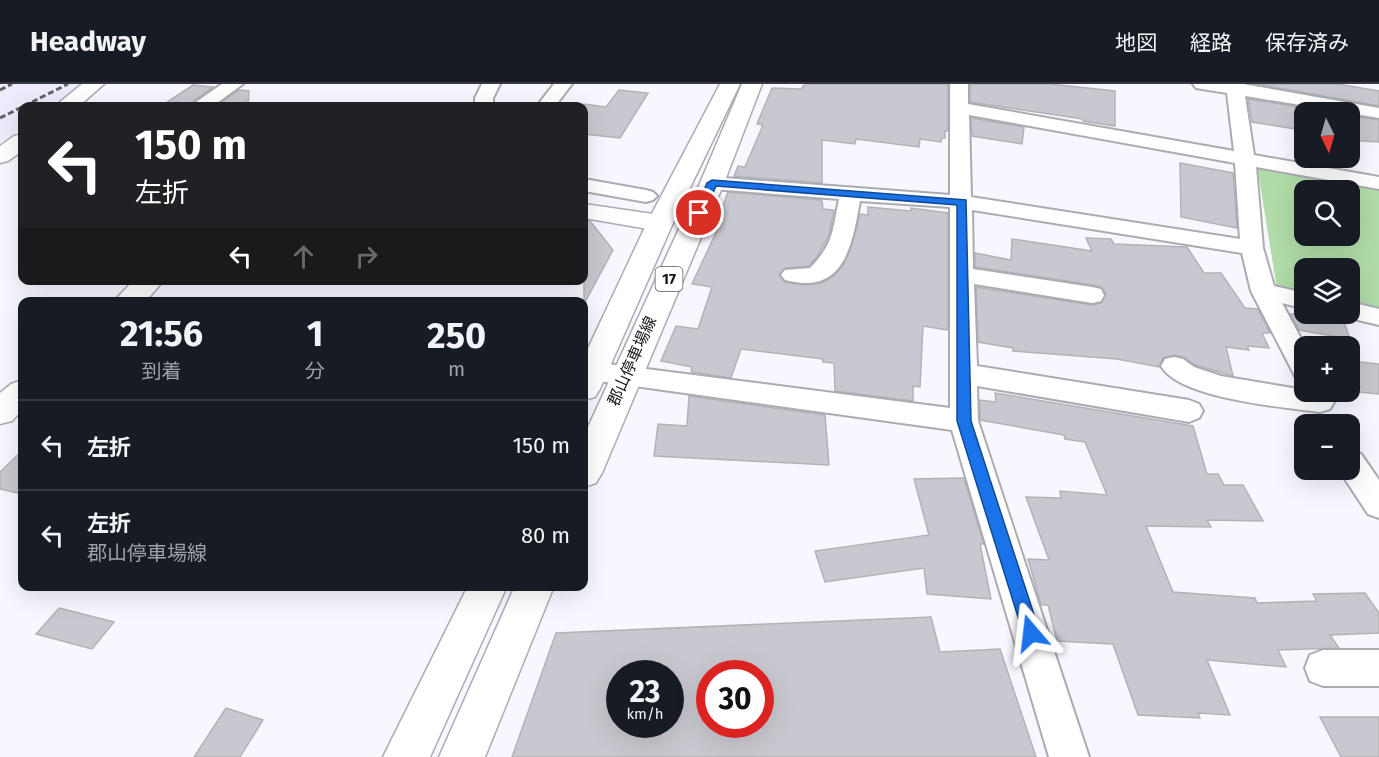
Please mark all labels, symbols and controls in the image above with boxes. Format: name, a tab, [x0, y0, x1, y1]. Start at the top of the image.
text: Headway	[30, 25, 146, 58]
text: 地図	[1115, 30, 1157, 56]
text: 経路	[1190, 30, 1232, 56]
text: 保存済み	[1265, 30, 1349, 56]
north arrow	[1294, 102, 1360, 168]
map controls	[1294, 102, 1360, 480]
text: 150 m	[135, 120, 247, 170]
icon: left	[36, 126, 114, 204]
text: 左折	[135, 177, 189, 209]
button: search	[1294, 180, 1360, 246]
pin	[673, 187, 724, 238]
icon: arrive	[682, 196, 715, 229]
icon: left	[224, 240, 257, 273]
icon: ahead	[287, 240, 320, 273]
icon: right	[350, 240, 383, 273]
button: layers	[1294, 258, 1360, 324]
road number: 17	[656, 267, 682, 291]
text: 21:56	[120, 312, 203, 356]
text: 1	[307, 312, 323, 356]
street label: 郡山停車場線	[604, 313, 660, 409]
text: 250	[427, 314, 486, 358]
button: +	[1294, 336, 1360, 402]
text: m	[448, 357, 465, 381]
text: 到着	[142, 359, 182, 383]
text: 分	[305, 359, 325, 383]
button: −	[1294, 414, 1360, 480]
icon: left	[36, 429, 69, 462]
text: 150 m	[512, 432, 570, 459]
text: 左折	[87, 434, 131, 461]
text: 左折	[87, 510, 131, 537]
icon: left	[36, 519, 69, 552]
text: 80 m	[521, 522, 570, 549]
text: 郡山停車場線	[87, 541, 207, 565]
position arrow	[999, 601, 1063, 665]
speed limit sign: 30	[696, 660, 774, 738]
text: 23	[630, 674, 660, 710]
text: km/h	[626, 705, 664, 723]

